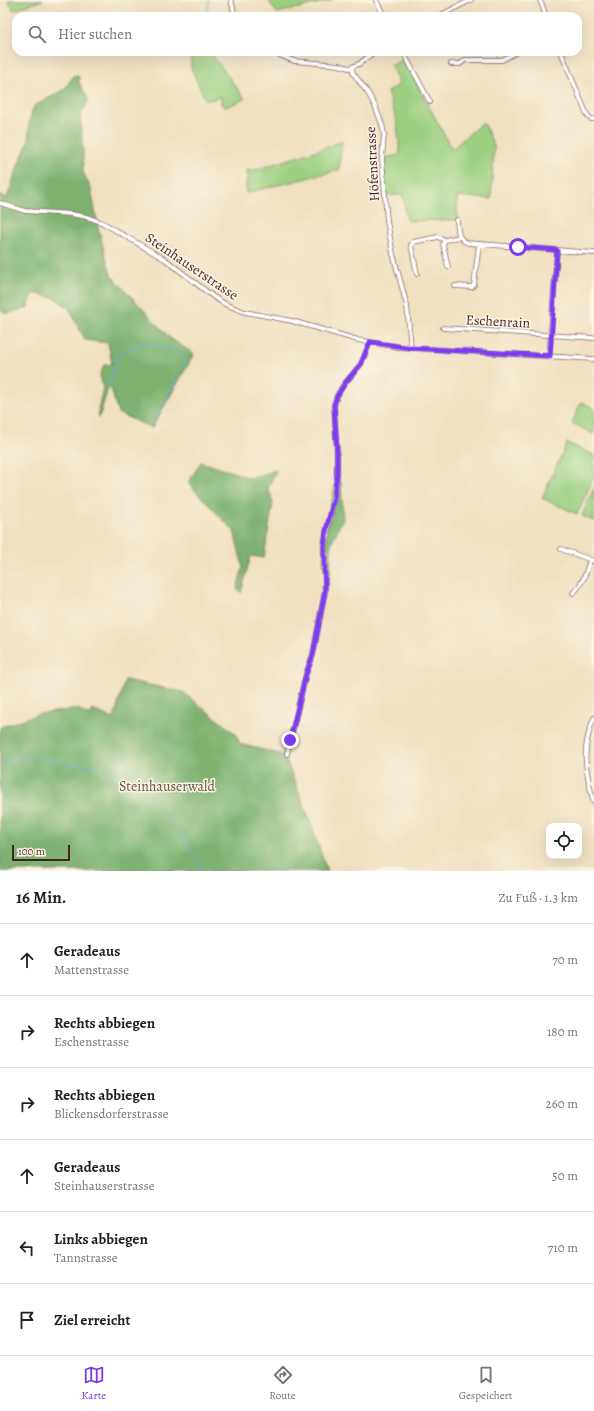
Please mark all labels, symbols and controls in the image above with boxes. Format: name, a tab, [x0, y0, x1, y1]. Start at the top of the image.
search box	[12, 12, 582, 56]
icon: search	[26, 23, 48, 45]
text: Hier suchen	[58, 24, 132, 44]
street label: Höfenstrasse	[361, 126, 384, 202]
street label: Steinhauserstrasse	[142, 228, 242, 305]
route start	[509, 238, 527, 256]
street label: Eschenrain	[465, 310, 531, 333]
route end	[281, 731, 299, 749]
park label: Steinhauserwald	[119, 777, 216, 796]
map controls	[546, 823, 582, 859]
button: locate	[546, 823, 582, 859]
scale bar	[12, 843, 70, 862]
text: 100 m	[18, 844, 45, 859]
text: 16 Min.	[16, 886, 66, 909]
text: Zu Fuß · 1.3 km	[498, 889, 578, 906]
text: Geradeaus	[54, 941, 120, 961]
icon: ahead	[16, 949, 38, 971]
text: 70 m	[552, 951, 578, 968]
text: Mattenstrasse	[54, 961, 129, 978]
text: Rechts abbiegen	[54, 1013, 155, 1033]
icon: right	[16, 1021, 38, 1043]
text: 180 m	[547, 1023, 578, 1040]
text: Eschenstrasse	[54, 1033, 129, 1050]
text: Rechts abbiegen	[54, 1085, 155, 1105]
icon: right	[16, 1093, 38, 1115]
text: 260 m	[545, 1095, 578, 1112]
text: Blickensdorferstrasse	[54, 1105, 168, 1122]
text: Geradeaus	[54, 1157, 120, 1177]
icon: ahead	[16, 1165, 38, 1187]
text: 50 m	[552, 1167, 578, 1184]
text: Steinhauserstrasse	[54, 1177, 155, 1194]
text: Links abbiegen	[54, 1229, 148, 1249]
icon: left	[16, 1237, 38, 1259]
text: 710 m	[548, 1239, 578, 1256]
text: Tannstrasse	[54, 1249, 117, 1266]
icon: arrive	[16, 1309, 38, 1331]
text: Ziel erreicht	[54, 1310, 130, 1330]
tab: Karte	[82, 1364, 106, 1403]
tab: Route	[269, 1364, 296, 1403]
tab: Gespeichert	[459, 1364, 512, 1403]

